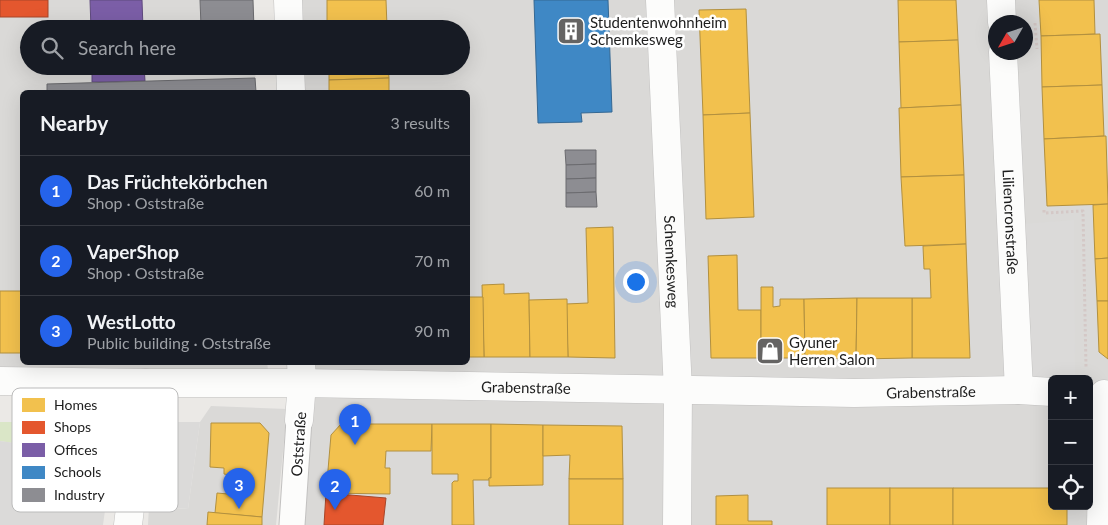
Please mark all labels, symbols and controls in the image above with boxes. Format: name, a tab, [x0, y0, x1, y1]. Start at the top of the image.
place label: Studentenwohnheim Schemkesweg	[590, 13, 727, 48]
north arrow	[988, 15, 1033, 60]
building icon: Studentenwohnheim Schemkesweg	[556, 16, 586, 46]
search box	[20, 20, 470, 75]
icon: search	[38, 34, 66, 62]
text: Search here	[78, 36, 176, 59]
text: Nearby	[40, 110, 108, 135]
text: 3 results	[390, 113, 450, 132]
street label: Liliencronstraße	[1000, 169, 1023, 275]
text: Das Früchtekörbchen	[87, 170, 268, 193]
text: 1	[51, 181, 61, 200]
text: 60 m	[414, 181, 450, 200]
text: Shop · Oststraße	[87, 193, 204, 212]
street label: Schemkesweg	[661, 215, 683, 309]
text: VaperShop	[87, 240, 179, 263]
text: 2	[51, 251, 61, 270]
text: 70 m	[414, 251, 450, 270]
text: Shop · Oststraße	[87, 263, 204, 282]
your location	[623, 269, 649, 295]
text: WestLotto	[87, 310, 176, 333]
text: 3	[51, 321, 61, 340]
text: 90 m	[414, 321, 450, 340]
text: Public building · Oststraße	[87, 333, 271, 352]
place label: Gyuner Herren Salon	[789, 333, 875, 368]
shop icon: Gyuner Herren Salon	[755, 336, 785, 366]
map controls	[1048, 375, 1093, 510]
button: +	[1048, 375, 1093, 420]
street label: Grabenstraße	[481, 377, 571, 397]
street label: Grabenstraße	[886, 382, 976, 401]
legend	[12, 388, 178, 512]
text: Homes	[54, 396, 97, 413]
pin: 1	[339, 404, 371, 445]
street label: Oststraße	[287, 411, 309, 477]
text: Shops	[54, 418, 91, 435]
button: −	[1048, 420, 1093, 465]
text: Offices	[54, 441, 98, 458]
text: Schools	[54, 463, 101, 480]
button: locate	[1048, 465, 1093, 510]
pin: 3	[223, 468, 255, 509]
pin: 2	[319, 469, 351, 510]
text: Industry	[54, 486, 105, 503]

